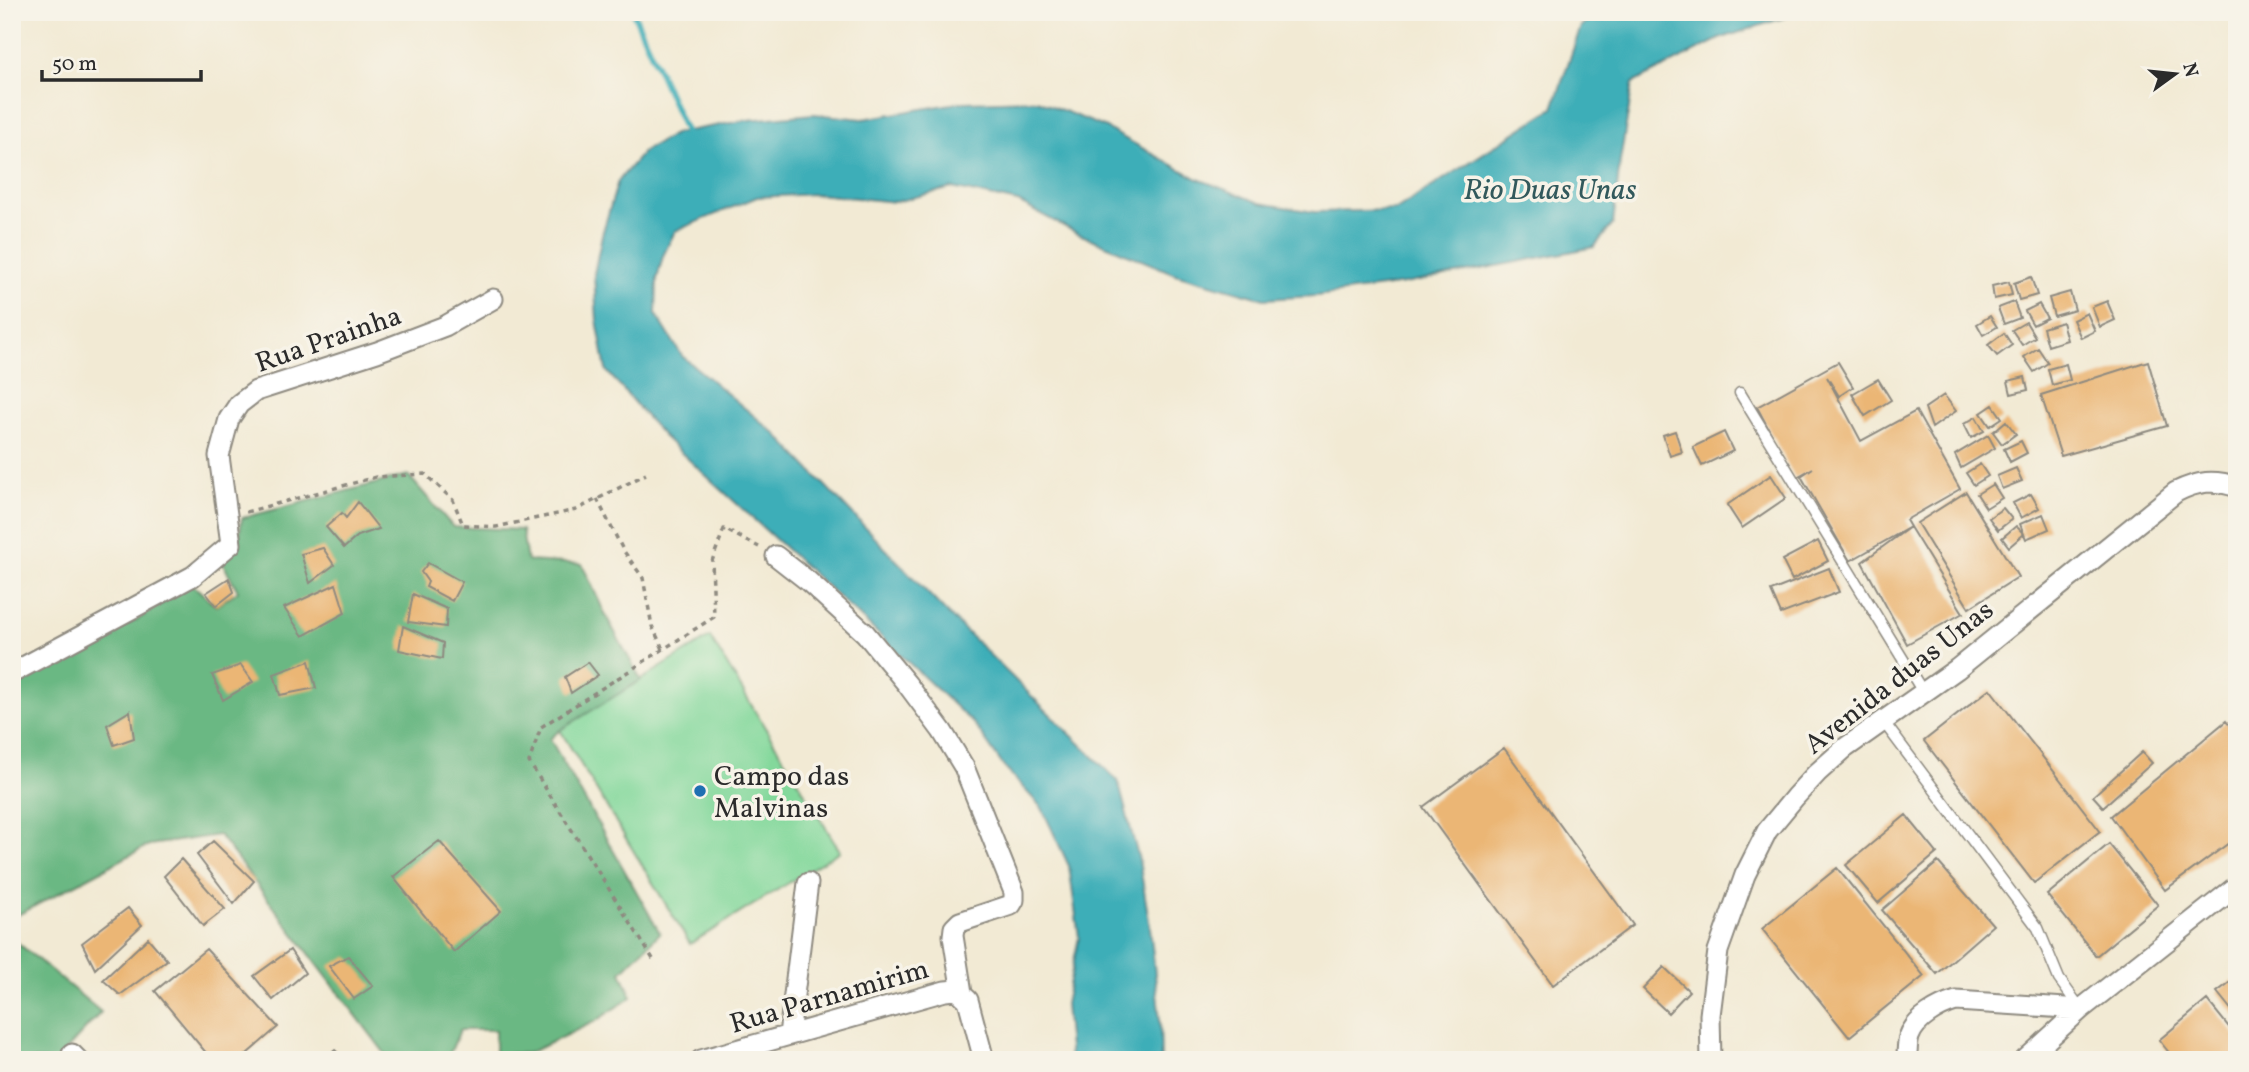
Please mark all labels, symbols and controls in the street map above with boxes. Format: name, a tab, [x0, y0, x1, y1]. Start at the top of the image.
scale bar	[42, 38, 201, 82]
north arrow	[2140, 38, 2210, 108]
text: 50 m	[52, 50, 97, 79]
text: N	[2175, 60, 2204, 80]
water label: Rio Duas Unas	[1463, 170, 1637, 212]
street label: Rua Prainha	[251, 297, 407, 384]
street label: Avenida duas Unas	[1797, 592, 2003, 764]
place label: Campo das Malvinas	[714, 758, 849, 829]
marker: Campo das Malvinas	[692, 783, 708, 799]
street label: Rua Parnamirim	[726, 950, 934, 1044]

